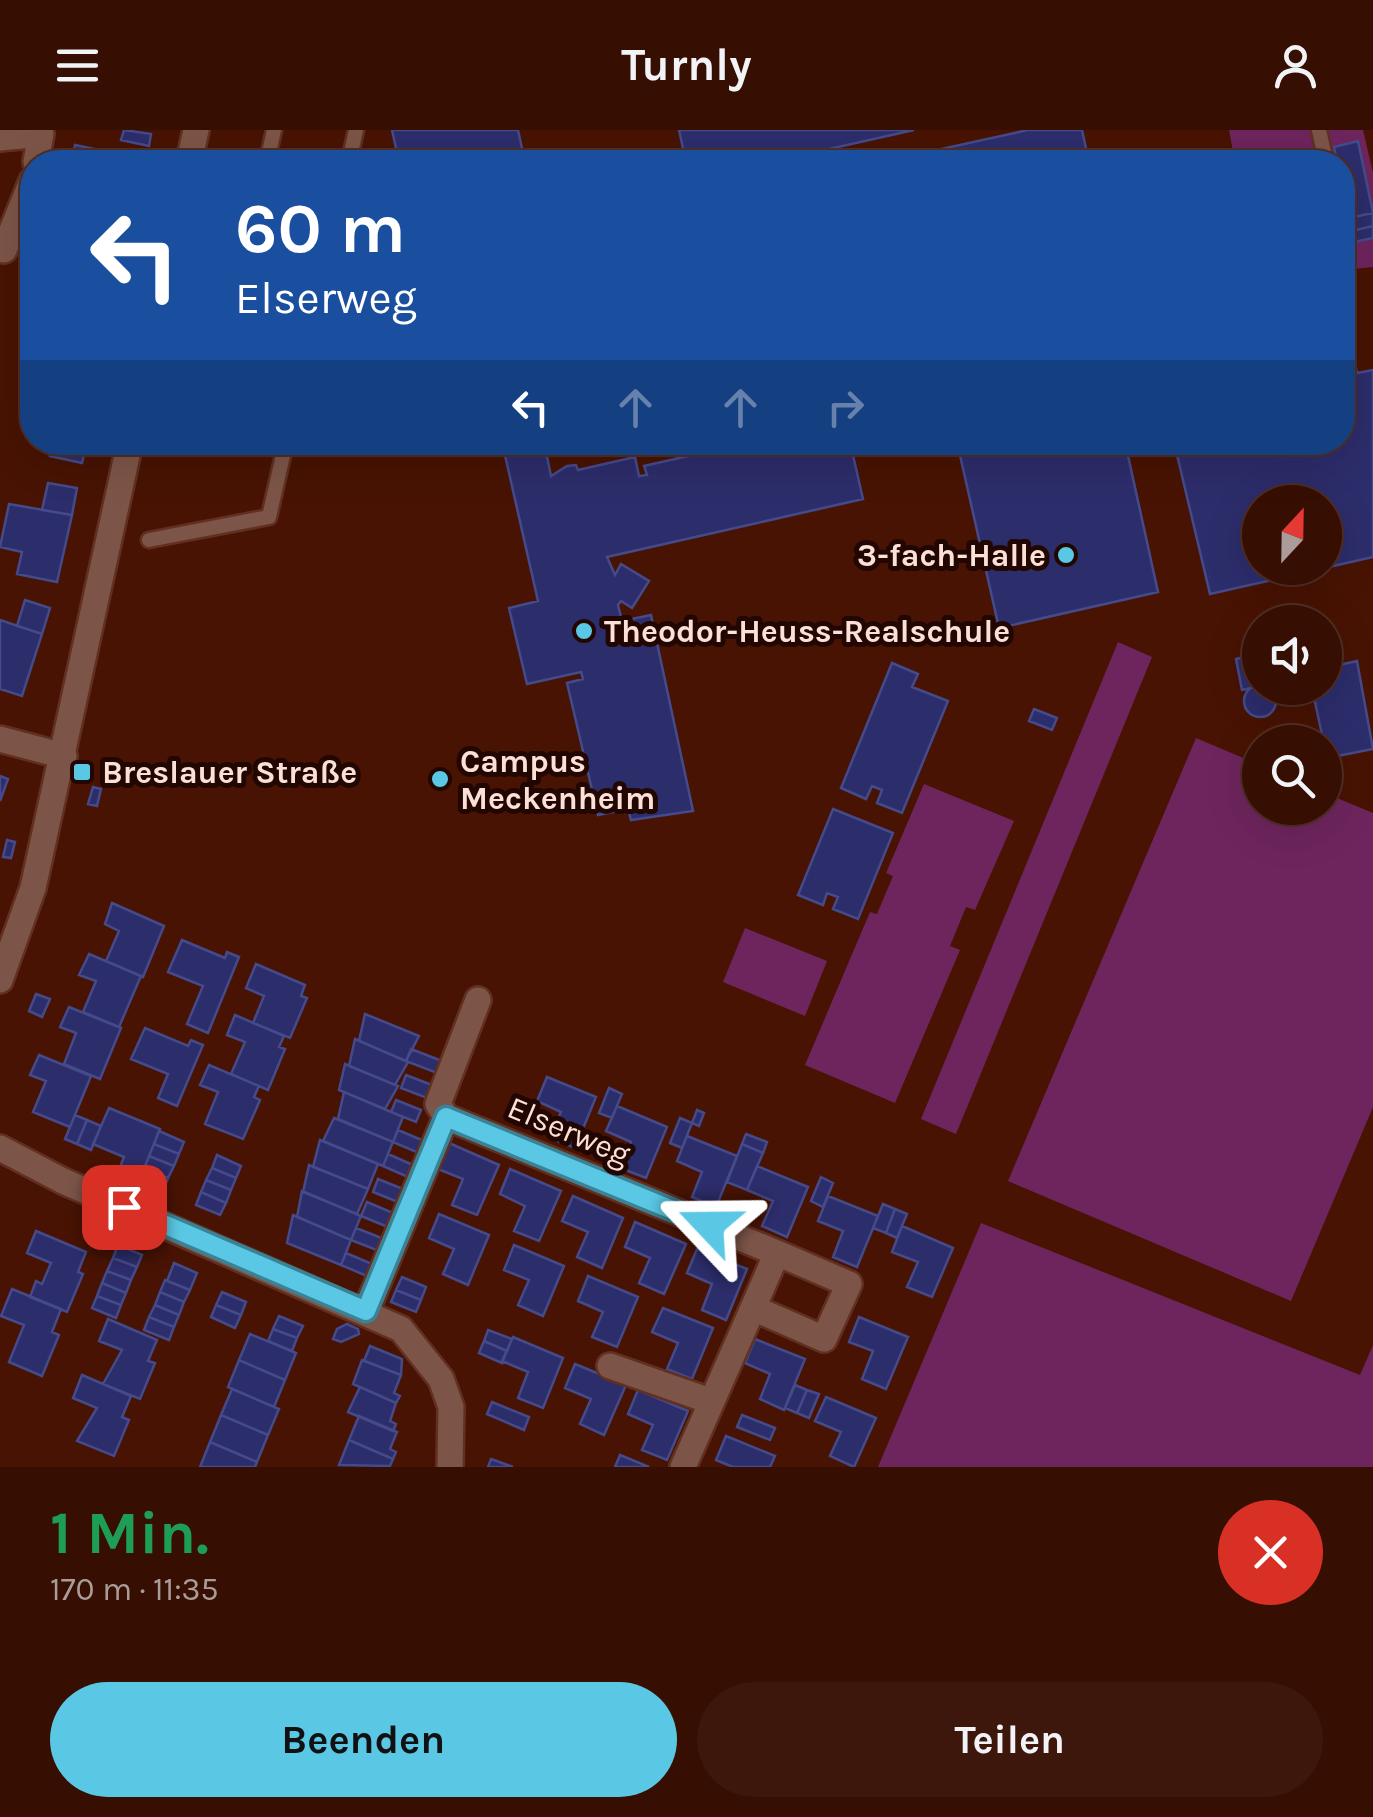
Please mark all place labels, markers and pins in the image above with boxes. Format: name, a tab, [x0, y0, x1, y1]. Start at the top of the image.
place label: 3-fach-Halle	[857, 537, 1046, 574]
marker: 3-fach-Halle	[1055, 544, 1077, 566]
place label: Theodor-Heuss-Realschule	[604, 613, 1010, 650]
marker: Theodor-Heuss-Realschule	[573, 620, 595, 642]
place label: Campus Meckenheim	[460, 743, 655, 817]
place label: Breslauer Straße	[102, 754, 357, 791]
marker: Breslauer Straße	[71, 761, 93, 783]
marker: Campus Meckenheim	[429, 768, 451, 790]
pin	[82, 1165, 167, 1250]

